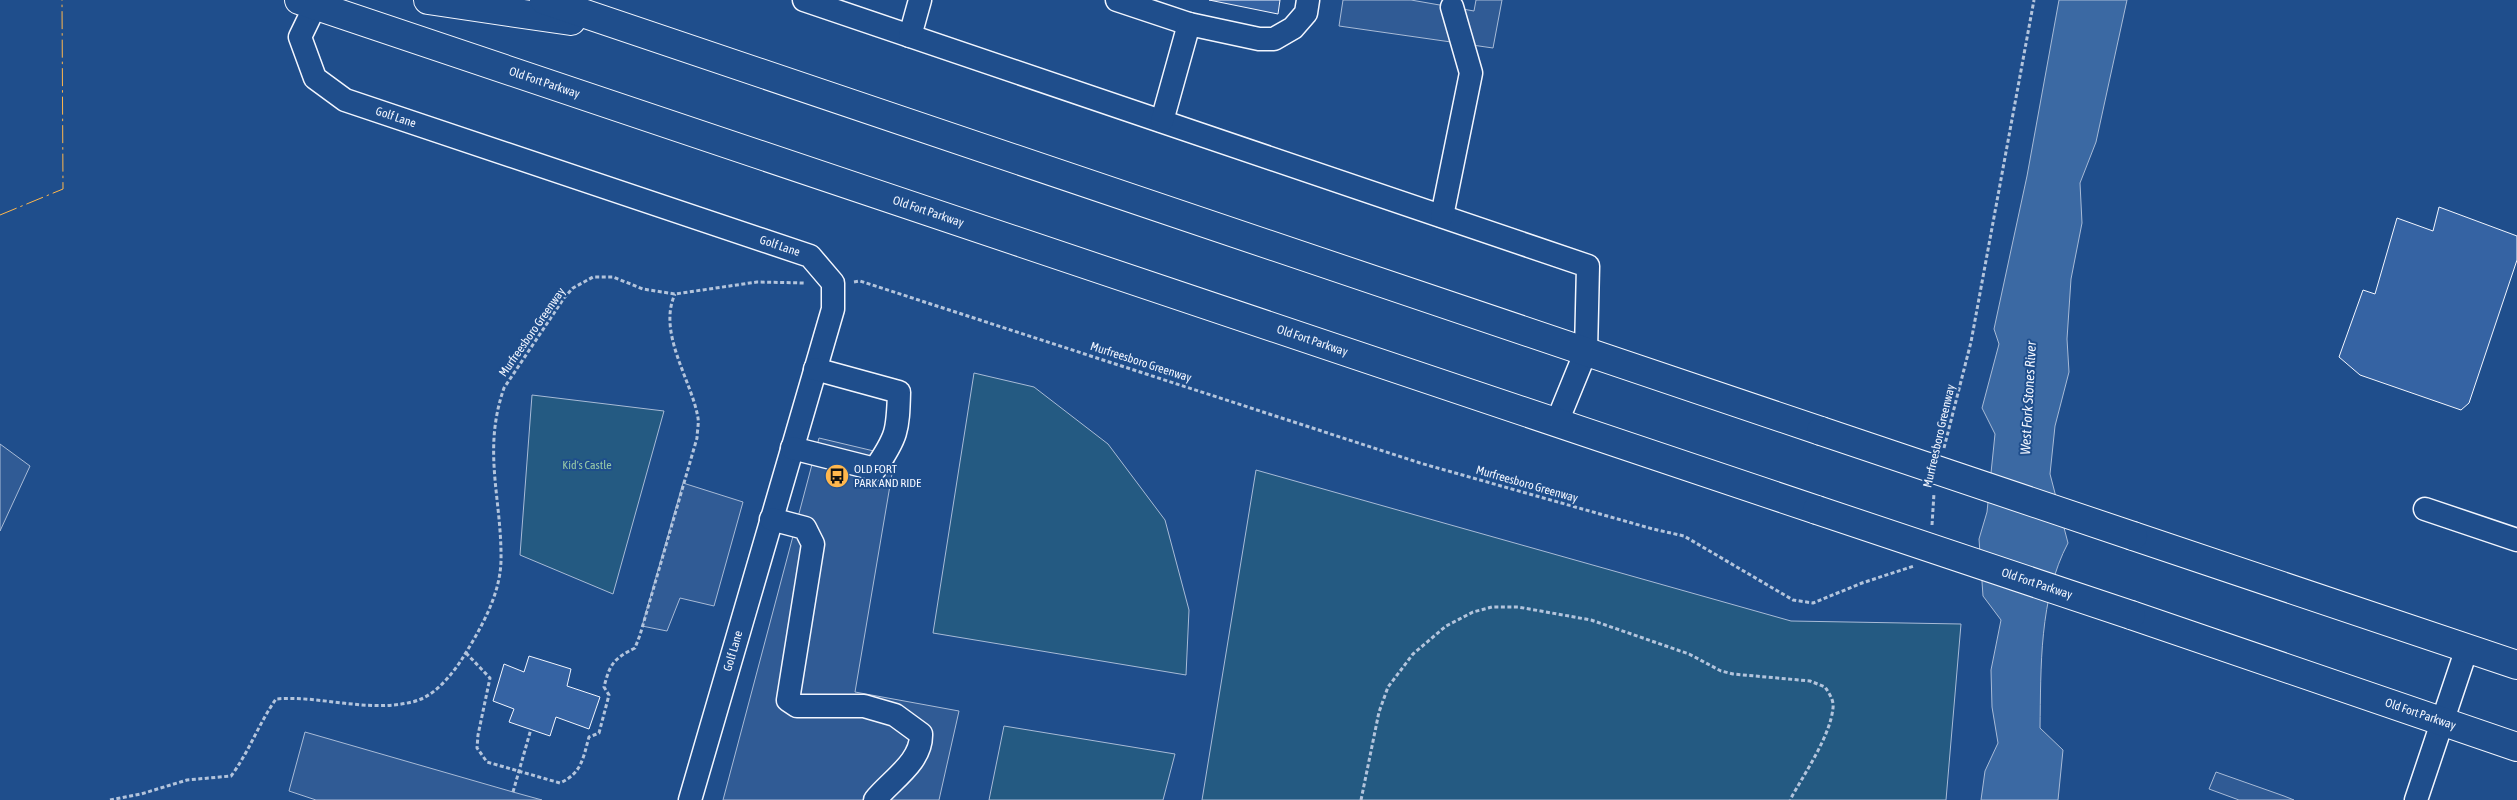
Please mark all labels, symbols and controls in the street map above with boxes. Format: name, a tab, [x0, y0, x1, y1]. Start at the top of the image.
street label: Old Fort Parkway	[507, 64, 582, 101]
street label: Golf Lane	[374, 104, 418, 130]
street label: Old Fort Parkway	[891, 193, 966, 230]
street label: Golf Lane	[758, 233, 802, 259]
street label: Murfreesboro Greenway	[496, 285, 568, 379]
street label: Old Fort Parkway	[1275, 322, 1350, 359]
street label: Murfreesboro Greenway	[1089, 339, 1193, 385]
water label: West Fork Stones River	[2017, 340, 2039, 455]
street label: Murfreesboro Greenway	[1920, 383, 1958, 489]
park label: Kid's Castle	[562, 458, 612, 472]
place label: OLD FORT PARK AND RIDE	[854, 462, 921, 490]
bus stop icon: OLD FORT PARK AND RIDE	[824, 463, 850, 489]
street label: Murfreesboro Greenway	[1474, 463, 1580, 505]
street label: Old Fort Parkway	[2000, 565, 2074, 602]
street label: Golf Lane	[721, 629, 745, 673]
street label: Old Fort Parkway	[2383, 695, 2458, 733]

